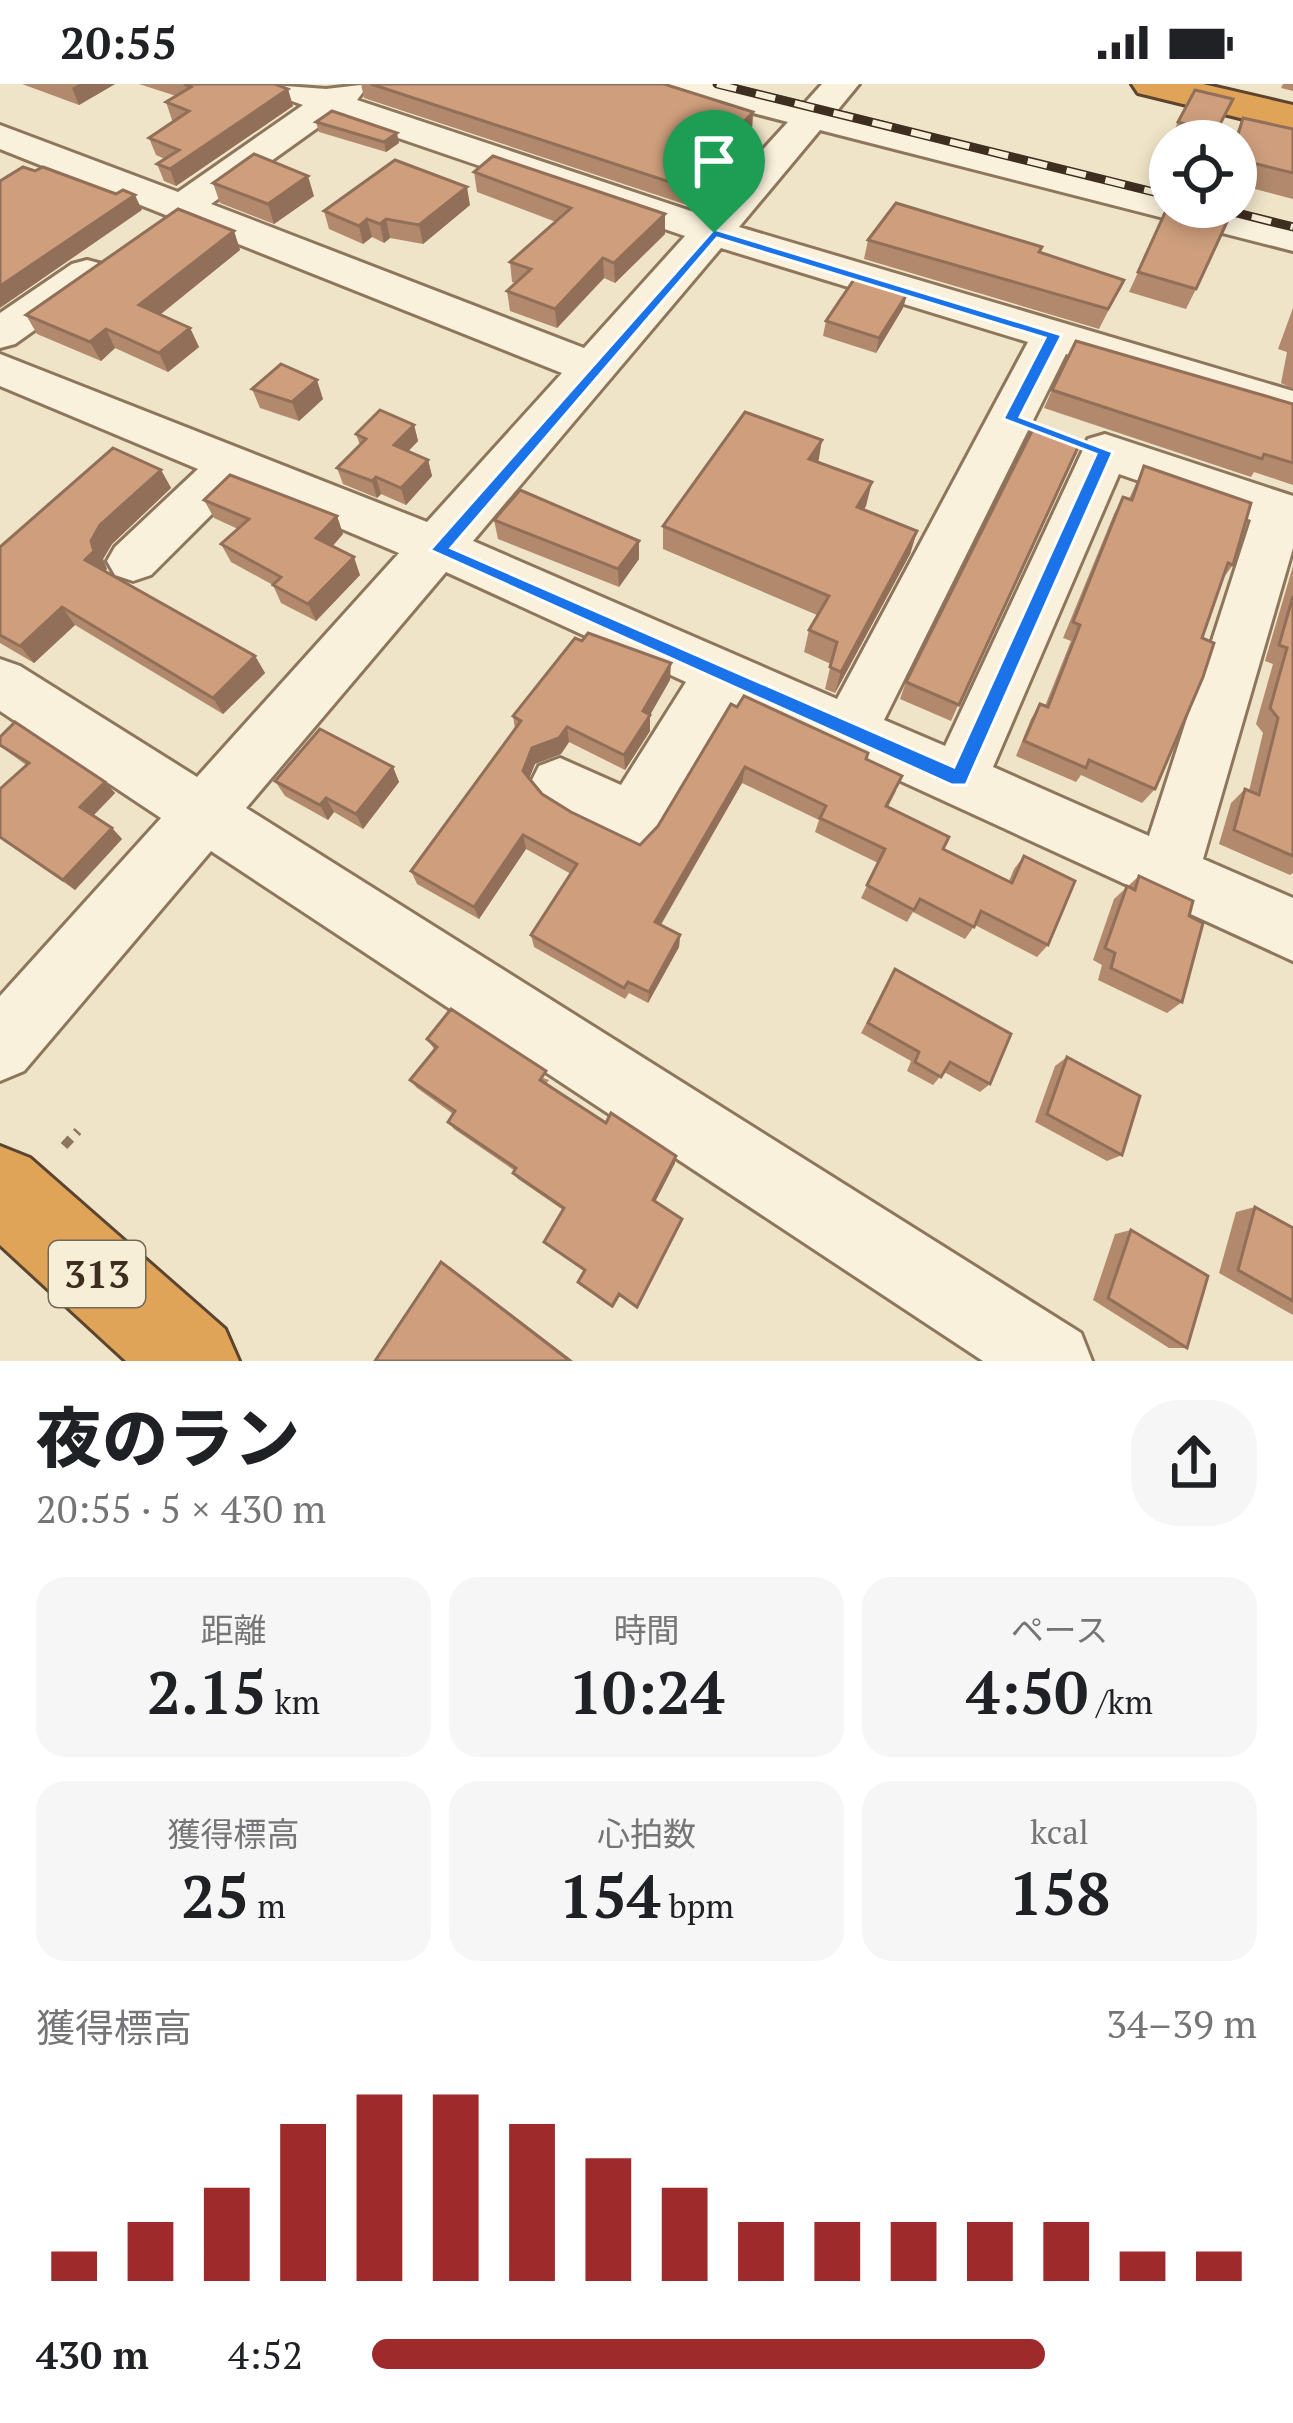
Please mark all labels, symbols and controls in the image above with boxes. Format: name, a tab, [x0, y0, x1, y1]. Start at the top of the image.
text: 20:55	[60, 12, 177, 72]
pin	[663, 110, 765, 233]
map controls	[1149, 120, 1257, 228]
button: locate	[1149, 120, 1257, 228]
icon: arrive	[681, 128, 747, 194]
road number: 313	[49, 1241, 145, 1307]
text: 夜のラン	[36, 1393, 300, 1481]
button: share	[1131, 1400, 1257, 1526]
text: 20:55 · 5 × 430 m	[36, 1482, 326, 1534]
text: 距離	[201, 1608, 267, 1651]
text: 時間	[614, 1608, 680, 1651]
text: ペース	[1011, 1608, 1108, 1651]
text: 2.15	[147, 1652, 266, 1731]
text: 10:24	[568, 1652, 725, 1731]
text: 4:50	[966, 1652, 1088, 1731]
text: km	[266, 1680, 320, 1723]
text: /km	[1088, 1680, 1153, 1723]
text: kcal	[1030, 1810, 1089, 1853]
text: 獲得標高	[168, 1812, 300, 1855]
text: 心拍数	[597, 1812, 696, 1855]
text: 158	[1009, 1853, 1110, 1932]
text: 25	[181, 1856, 249, 1935]
text: 154	[559, 1856, 661, 1935]
text: m	[249, 1884, 286, 1927]
text: bpm	[661, 1884, 734, 1927]
text: 34–39 m	[1106, 1997, 1257, 2049]
text: 獲得標高	[36, 2001, 192, 2053]
text: 430 m	[36, 2328, 149, 2380]
text: 4:52	[228, 2328, 303, 2380]

